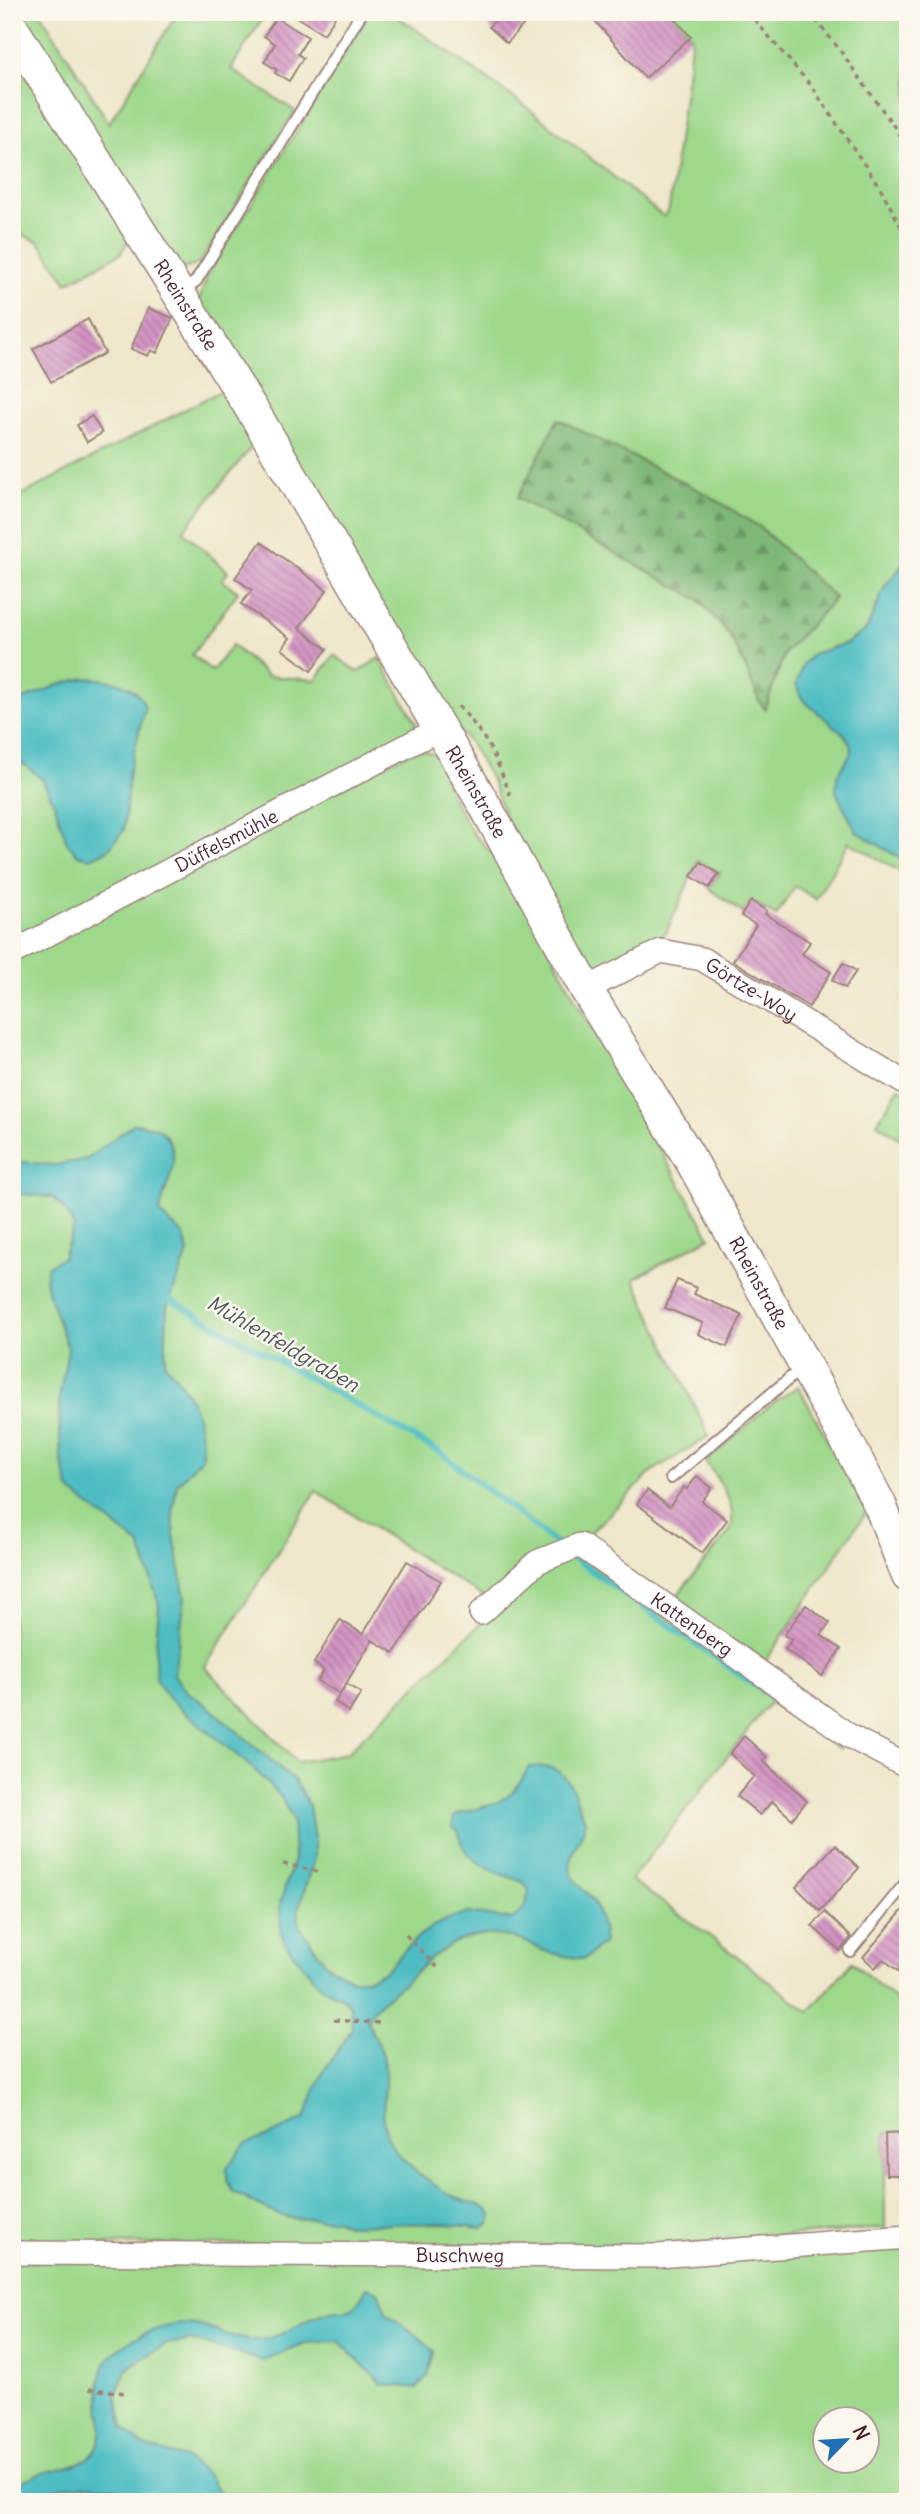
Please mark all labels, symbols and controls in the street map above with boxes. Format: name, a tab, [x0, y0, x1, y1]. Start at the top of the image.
street label: Rheinstraße	[149, 255, 223, 355]
street label: Rheinstraße	[440, 741, 512, 842]
street label: Düffelsmühle	[171, 804, 282, 877]
street label: Görtze-Woy	[701, 952, 802, 1027]
street label: Rheinstraße	[724, 1232, 795, 1334]
water label: Mühlenfeldgraben	[202, 1289, 365, 1398]
street label: Kattenberg	[646, 1587, 738, 1662]
street label: Buschweg	[416, 2243, 504, 2267]
north arrow	[811, 2406, 881, 2476]
text: N	[848, 2422, 875, 2444]

